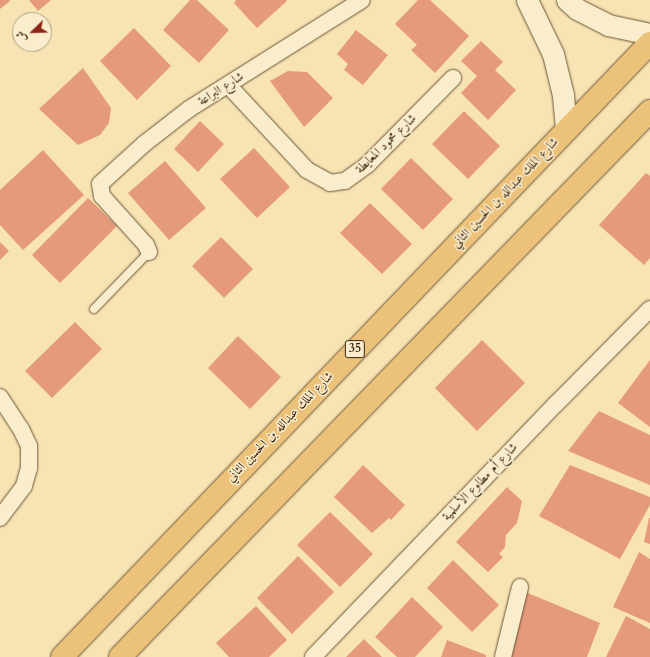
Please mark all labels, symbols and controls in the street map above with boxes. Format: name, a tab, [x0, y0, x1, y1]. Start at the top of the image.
north arrow	[12, 12, 52, 52]
text: ش	[12, 29, 30, 44]
street label: شارع البراعة	[195, 69, 247, 109]
street label: شارع محمود المعايطة	[352, 111, 420, 177]
street label: شارع الملك عبدالله بن الحسين الثاني	[448, 135, 562, 251]
road number: 35	[344, 339, 366, 359]
street label: شارع الملك عبدالله بن الحسين الثاني	[223, 369, 337, 485]
street label: شارع أم مطاوع الأسلمية	[439, 440, 521, 524]

